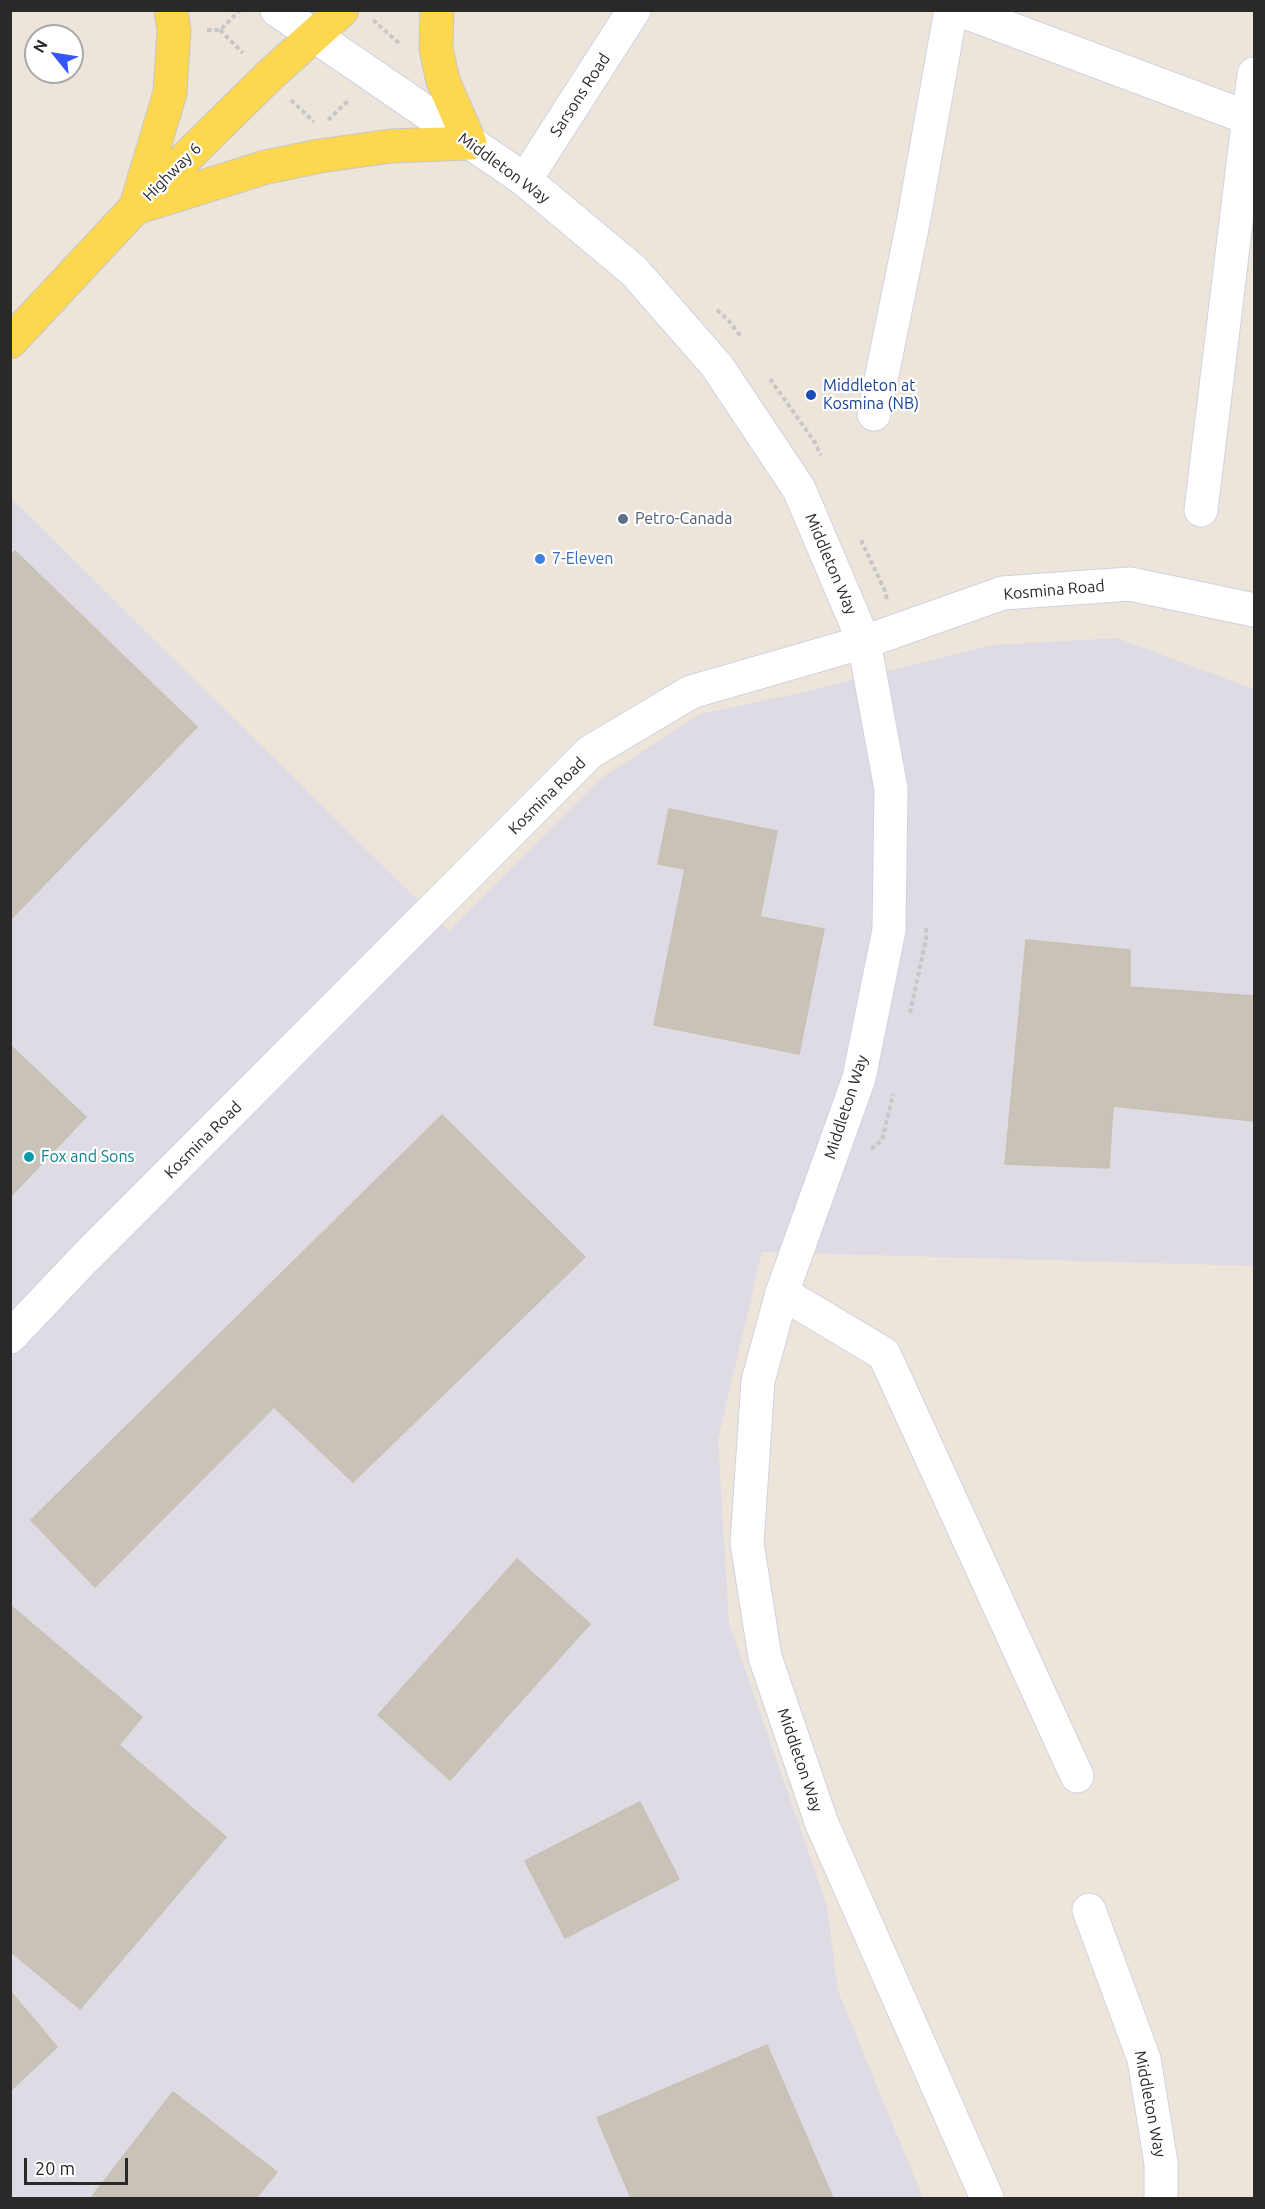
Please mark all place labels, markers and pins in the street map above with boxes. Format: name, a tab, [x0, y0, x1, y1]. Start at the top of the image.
place label: Middleton at Kosmina (NB)	[823, 376, 919, 414]
marker: Middleton at Kosmina (NB)	[804, 388, 818, 402]
place label: Petro-Canada	[635, 509, 732, 529]
marker: Petro-Canada	[616, 512, 630, 526]
place label: 7-Eleven	[552, 549, 613, 569]
marker: 7-Eleven	[533, 552, 547, 566]
place label: Fox and Sons	[41, 1147, 135, 1167]
marker: Fox and Sons	[22, 1150, 36, 1164]

